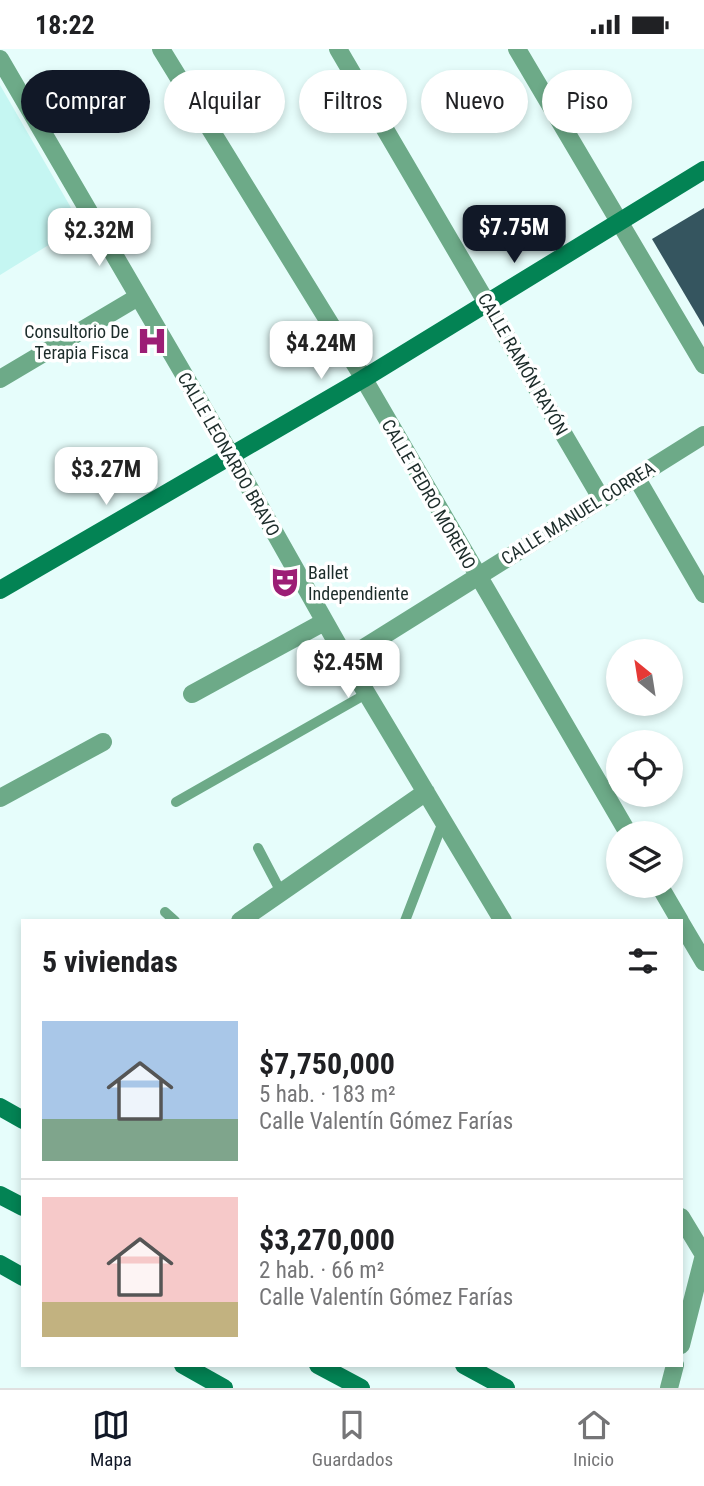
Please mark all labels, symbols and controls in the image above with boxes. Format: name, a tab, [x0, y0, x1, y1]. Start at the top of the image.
text: 18:22	[35, 10, 95, 40]
chip: Comprar	[21, 70, 150, 133]
chip: Alquilar	[164, 70, 285, 133]
chip: Filtros	[299, 70, 407, 133]
chip: Nuevo	[421, 70, 528, 133]
chip: Piso	[542, 70, 632, 133]
pin: $7.75M	[457, 205, 571, 265]
pin: $2.32M	[42, 209, 156, 268]
text: $7.75M	[479, 214, 549, 241]
text: $2.32M	[64, 217, 134, 244]
street label: CALLE RAMÓN RAYÓN	[474, 289, 572, 439]
place label: Consultorio De Terapia Fisca	[24, 321, 129, 363]
pin: $4.24M	[264, 321, 378, 381]
hospital icon: Consultorio De Terapia Fisca	[135, 324, 169, 358]
text: $4.24M	[286, 330, 356, 357]
street label: CALLE LEONARDO BRAVO	[174, 368, 284, 540]
street label: CALLE PEDRO MORENO	[378, 415, 480, 573]
pin: $3.27M	[49, 447, 163, 507]
text: $3.27M	[71, 456, 141, 483]
street label: CALLE MANUEL CORREA	[497, 457, 659, 569]
place label: Ballet Independiente	[308, 562, 409, 604]
theatre icon: Ballet Independiente	[268, 565, 302, 599]
north arrow	[606, 639, 682, 716]
map controls	[606, 639, 683, 898]
pin: $2.45M	[291, 641, 405, 700]
text: $2.45M	[313, 649, 383, 676]
button: locate	[606, 730, 683, 807]
button: layers	[606, 821, 683, 898]
icon: filters	[624, 942, 662, 980]
text: 5 viviendas	[42, 944, 178, 979]
text: $7,750,000	[259, 1046, 395, 1081]
icon: home	[98, 1049, 182, 1133]
text: 5 hab. · 183 m²	[259, 1081, 396, 1108]
text: Calle Valentín Gómez Farías	[259, 1108, 513, 1135]
text: $3,270,000	[259, 1222, 395, 1257]
icon: home	[98, 1225, 182, 1309]
text: 2 hab. · 66 m²	[259, 1257, 384, 1284]
text: Calle Valentín Gómez Farías	[259, 1284, 513, 1311]
tab: Mapa	[90, 1406, 132, 1471]
tab: Guardados	[312, 1406, 393, 1471]
tab: Inicio	[573, 1406, 614, 1471]

